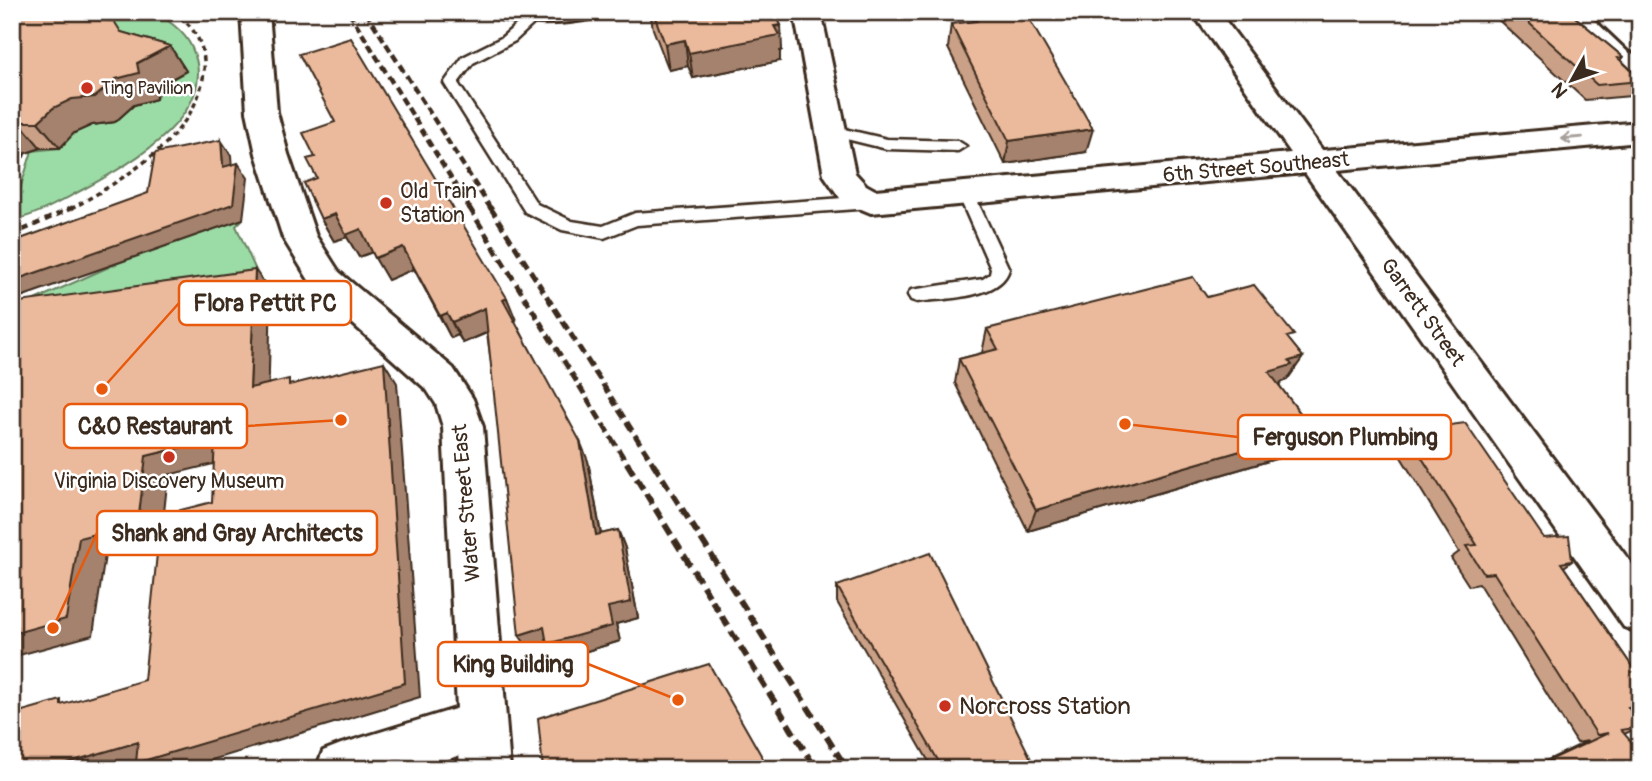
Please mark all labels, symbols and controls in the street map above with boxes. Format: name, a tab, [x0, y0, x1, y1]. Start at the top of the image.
north arrow	[1536, 46, 1606, 116]
place label: Ting Pavilion	[101, 77, 193, 100]
text: N	[1546, 78, 1573, 103]
marker: Ting Pavilion	[79, 80, 95, 96]
one-way arrow	[1561, 132, 1584, 145]
street label: 6th Street Southeast	[1162, 146, 1351, 189]
place label: Old Train Station	[400, 178, 477, 229]
marker: Old Train Station	[378, 195, 394, 211]
street label: Garrett Street	[1374, 253, 1471, 372]
callout: Flora Pettit PC	[179, 281, 351, 325]
text: Flora Pettit PC	[193, 289, 337, 318]
callout: C&O Restaurant	[64, 404, 247, 448]
text: C&O Restaurant	[78, 412, 233, 441]
callout: Ferguson Plumbing	[1238, 415, 1451, 459]
street label: Water Street East	[446, 423, 487, 583]
text: Ferguson Plumbing	[1252, 423, 1438, 452]
marker: Virginia Discovery Museum	[161, 449, 177, 465]
place label: Virginia Discovery Museum	[54, 468, 284, 495]
callout: Shank and Gray Architects	[97, 511, 377, 555]
text: Shank and Gray Architects	[111, 519, 364, 548]
callout: King Building	[438, 642, 588, 686]
text: King Building	[452, 650, 574, 679]
place label: Norcross Station	[959, 692, 1131, 721]
marker: Norcross Station	[937, 698, 953, 714]

